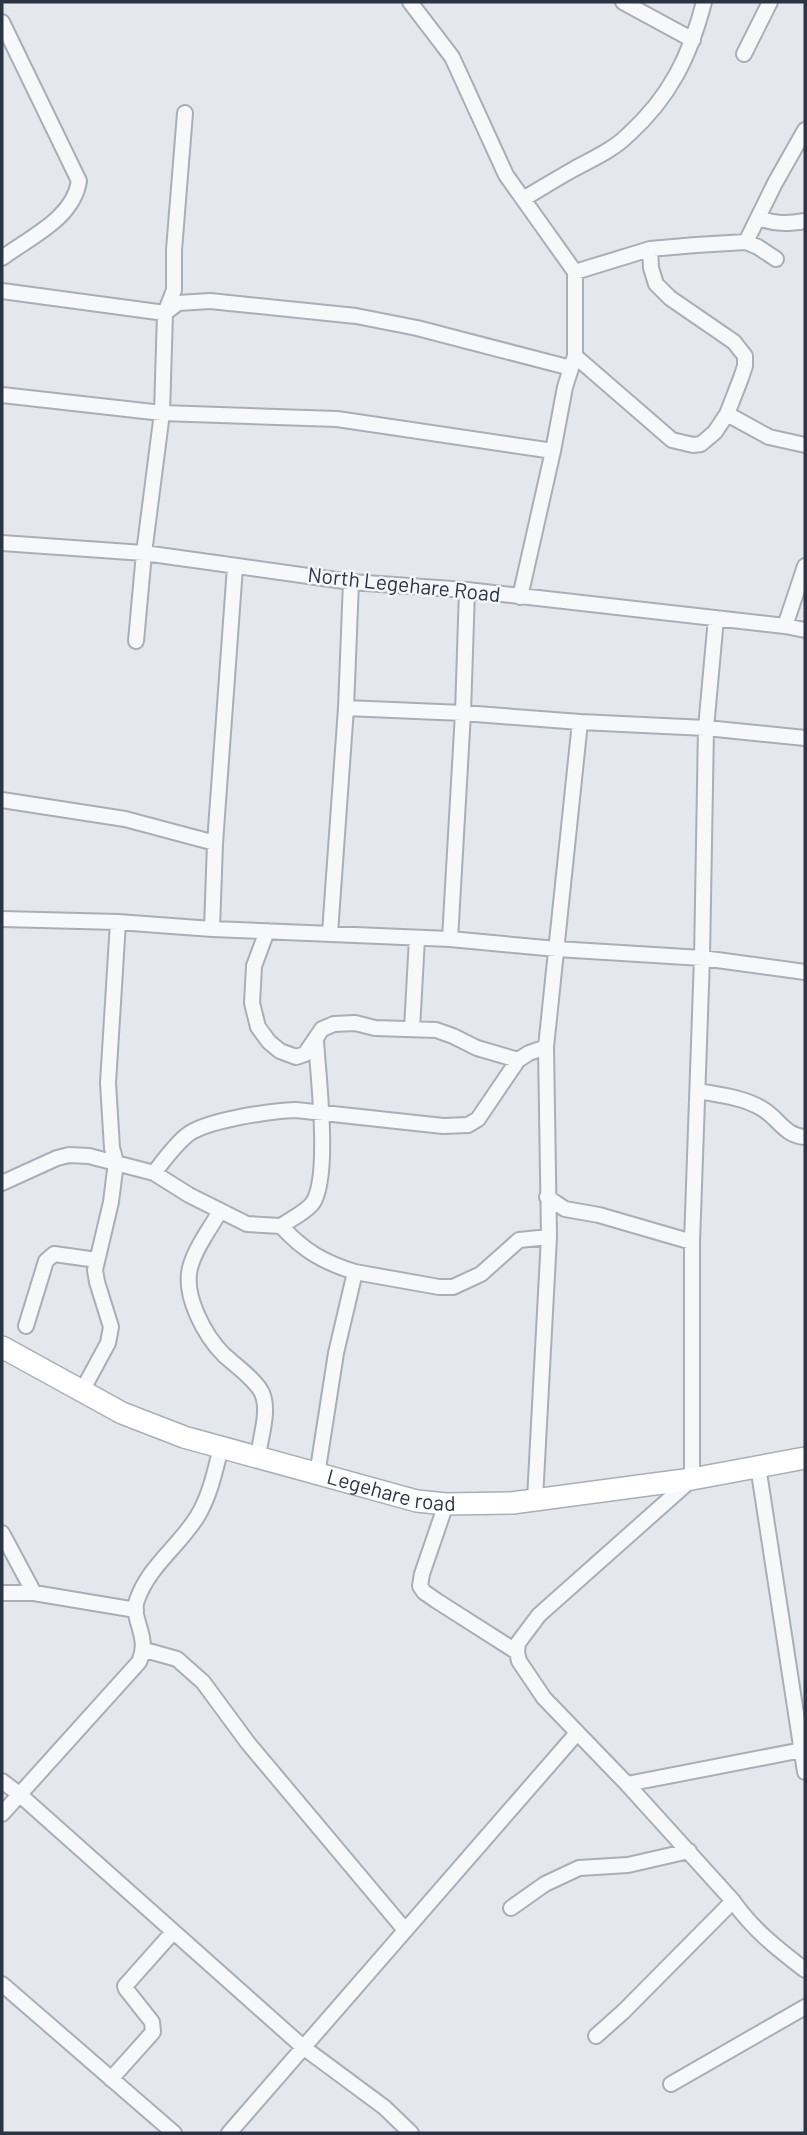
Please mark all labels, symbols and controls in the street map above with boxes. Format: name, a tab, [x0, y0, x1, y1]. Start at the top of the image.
street label: North Legehare Road	[307, 561, 502, 606]
street label: Legehare road	[324, 1463, 456, 1515]

